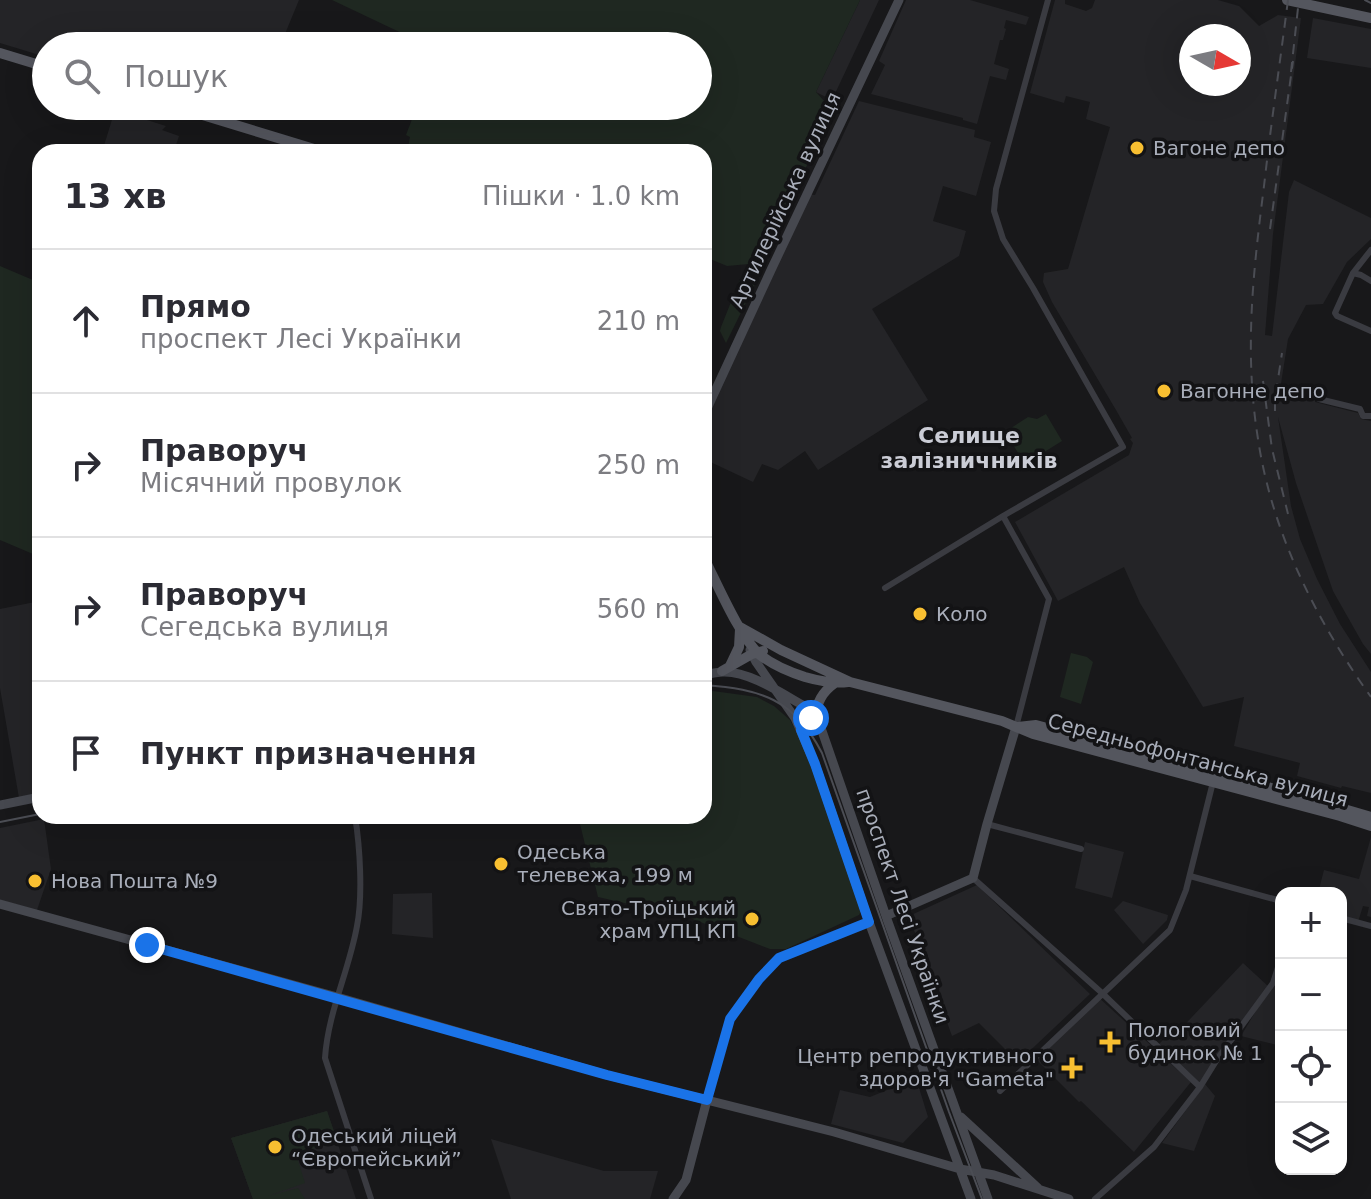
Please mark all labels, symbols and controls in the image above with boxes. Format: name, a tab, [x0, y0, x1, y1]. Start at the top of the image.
north arrow	[1179, 24, 1251, 96]
search box	[32, 32, 712, 120]
icon: search	[60, 54, 104, 98]
text: Пошук	[124, 59, 228, 94]
street label: Артилерійська вулиця	[724, 88, 846, 312]
place label: Вагоне депо	[1153, 136, 1285, 160]
marker: Вагоне депо	[1128, 139, 1146, 157]
text: 13 хв	[64, 176, 167, 216]
text: Пішки · 1.0 km	[482, 181, 680, 211]
text: Прямо	[140, 289, 251, 324]
icon: ahead	[64, 299, 108, 343]
text: 210 m	[597, 306, 680, 336]
text: проспект Лесі Українки	[140, 324, 462, 354]
place label: Вагонне депо	[1180, 379, 1325, 403]
marker: Вагонне депо	[1155, 382, 1173, 400]
district label: Селище залізничників	[881, 423, 1057, 473]
text: Праворуч	[140, 433, 308, 468]
icon: right	[64, 443, 108, 487]
text: 250 m	[597, 450, 680, 480]
text: Місячний провулок	[140, 468, 402, 498]
text: Праворуч	[140, 577, 308, 612]
icon: right	[64, 587, 108, 631]
text: 560 m	[597, 594, 680, 624]
place label: Коло	[936, 602, 987, 626]
marker: Коло	[911, 605, 929, 623]
text: Сегедська вулиця	[140, 612, 389, 642]
route start	[793, 700, 829, 736]
street label: Середньофонтанська вулиця	[1045, 708, 1351, 812]
icon: arrive	[64, 731, 108, 775]
text: Пункт призначення	[140, 736, 477, 771]
street label: проспект Лесі Українки	[851, 785, 955, 1027]
place label: Одеська телевежа, 199 м	[517, 840, 693, 887]
marker: Одеська телевежа, 199 м	[492, 855, 510, 873]
place label: Нова Пошта №9	[51, 869, 218, 893]
marker: Нова Пошта №9	[26, 872, 44, 890]
map controls	[1275, 887, 1347, 1175]
button: +	[1275, 887, 1347, 959]
place label: Свято-Троїцький храм УПЦ КП	[561, 896, 736, 943]
marker: Свято-Троїцький храм УПЦ КП	[743, 910, 761, 928]
route end	[129, 927, 165, 963]
button: −	[1275, 959, 1347, 1031]
place label: Пологовий будинок № 1	[1128, 1018, 1263, 1065]
marker: Пологовий будинок № 1	[1099, 1031, 1121, 1053]
button: locate	[1275, 1031, 1347, 1103]
place label: Центр репродуктивного здоров'я "Gameta"	[797, 1044, 1054, 1091]
marker: Центр репродуктивного здоров'я "Gameta"	[1061, 1057, 1083, 1079]
button: layers	[1275, 1103, 1347, 1175]
place label: Одеський ліцей “Європейський”	[291, 1124, 462, 1171]
marker: Одеський ліцей “Європейський”	[266, 1138, 284, 1156]

